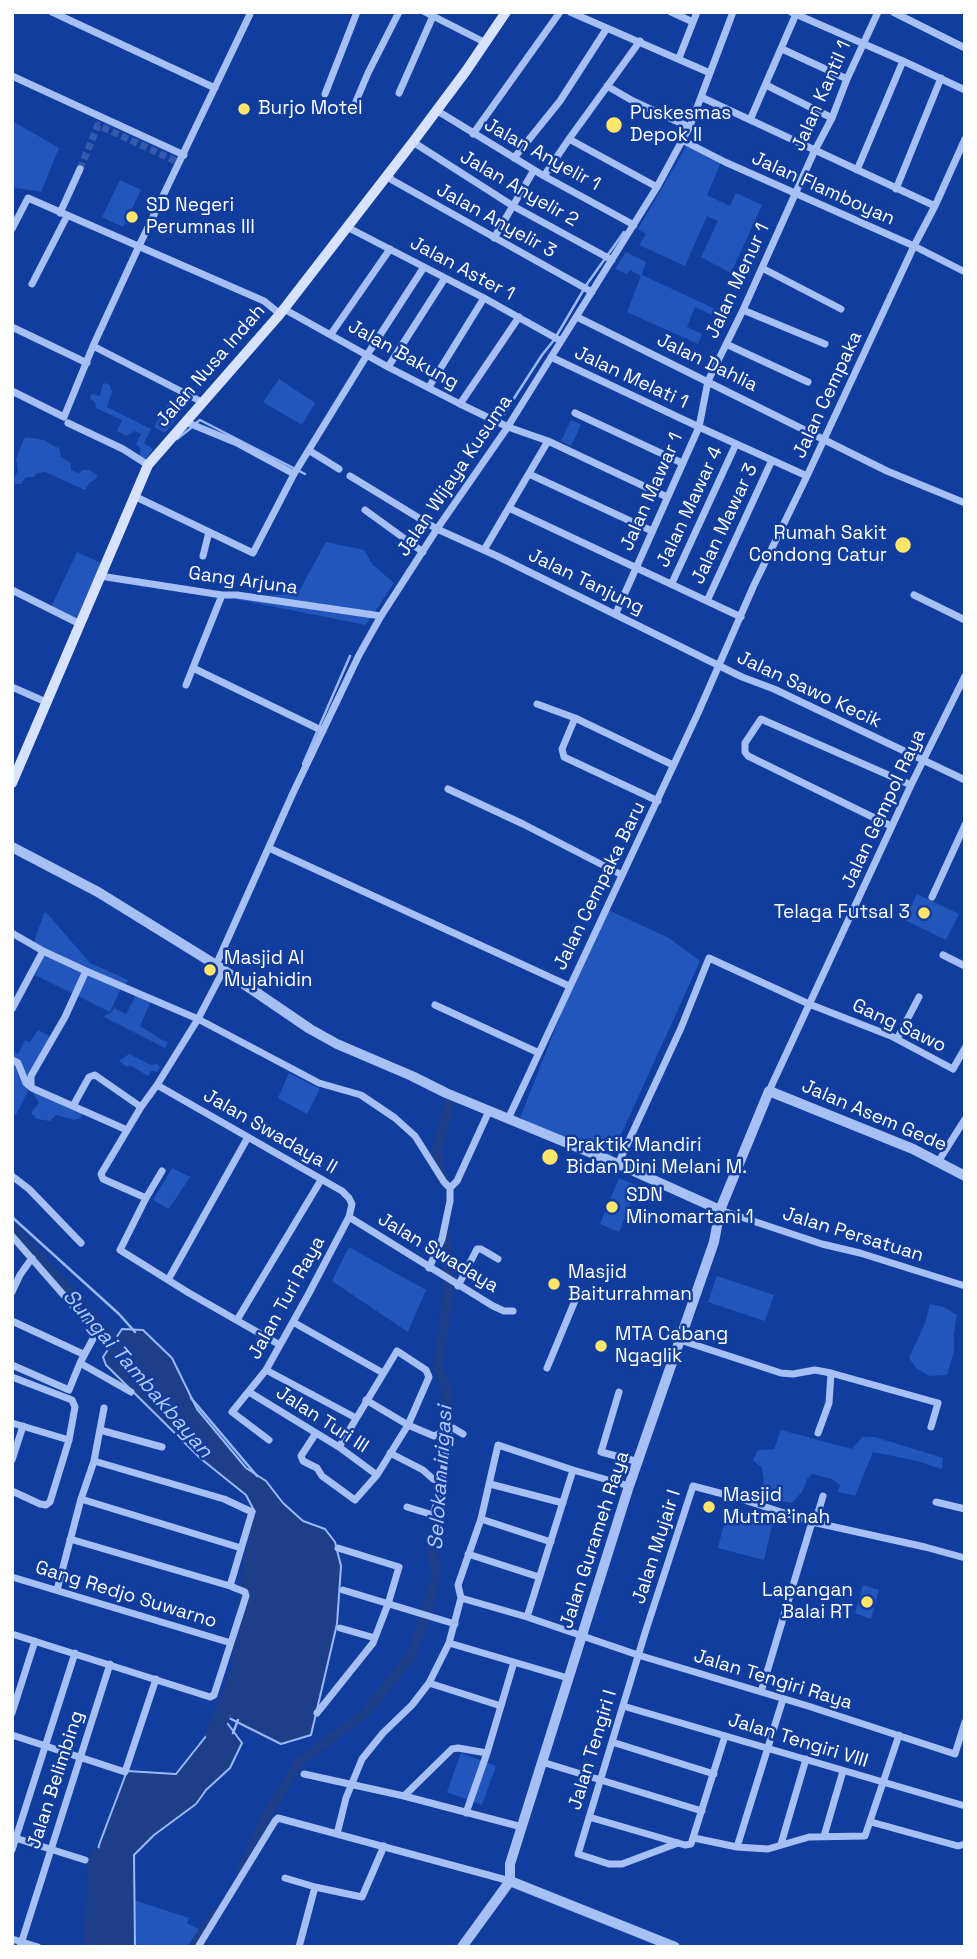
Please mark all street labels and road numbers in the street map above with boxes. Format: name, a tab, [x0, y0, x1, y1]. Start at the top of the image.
street label: Jalan Kantil 1	[787, 37, 857, 155]
street label: Jalan Anyelir 1	[480, 114, 604, 196]
street label: Jalan Anyelir 2	[456, 146, 582, 232]
street label: Jalan Flamboyan	[748, 147, 898, 231]
street label: Jalan Anyelir 3	[432, 179, 560, 263]
street label: Jalan Menur 1	[701, 220, 775, 342]
street label: Jalan Aster 1	[406, 232, 518, 306]
street label: Jalan Nusa Indah	[152, 300, 270, 432]
street label: Jalan Bakung	[344, 315, 462, 395]
street label: Jalan Cempaka	[789, 328, 867, 462]
street label: Jalan Dahlia	[653, 329, 761, 397]
street label: Jalan Melati 1	[571, 342, 691, 414]
street label: Jalan Wijaya Kusuma	[392, 391, 518, 561]
street label: Jalan Mawar 1	[616, 429, 688, 555]
street label: Jalan Mawar 4	[652, 443, 728, 571]
street label: Jalan Mawar 3	[687, 460, 763, 588]
street label: Jalan Tanjung	[524, 544, 648, 620]
street label: Gang Arjuna	[187, 562, 299, 600]
street label: Jalan Sawo Kecik	[733, 647, 885, 733]
street label: Jalan Gempol Raya	[837, 726, 931, 892]
street label: Jalan Cempaka Baru	[549, 798, 651, 974]
street label: Gang Sawo	[848, 994, 950, 1058]
street label: Jalan Asem Gede	[798, 1075, 950, 1157]
street label: Jalan Swadaya II	[199, 1084, 341, 1180]
street label: Jalan Persatuan	[780, 1203, 926, 1267]
street label: Jalan Swadaya	[374, 1208, 502, 1298]
street label: Jalan Turi Raya	[244, 1233, 330, 1363]
street label: Jalan Turi III	[271, 1382, 373, 1458]
street label: Jalan Gurameh Raya	[556, 1448, 634, 1632]
street label: Jalan Mujair I	[628, 1487, 686, 1607]
street label: Gang Redjo Suwarno	[32, 1556, 220, 1634]
street label: Jalan Tengiri Raya	[691, 1645, 855, 1715]
street label: Jalan Tengiri I	[564, 1687, 622, 1813]
street label: Jalan Belimbing	[23, 1708, 89, 1852]
street label: Jalan Tengiri VIII	[725, 1709, 871, 1773]

